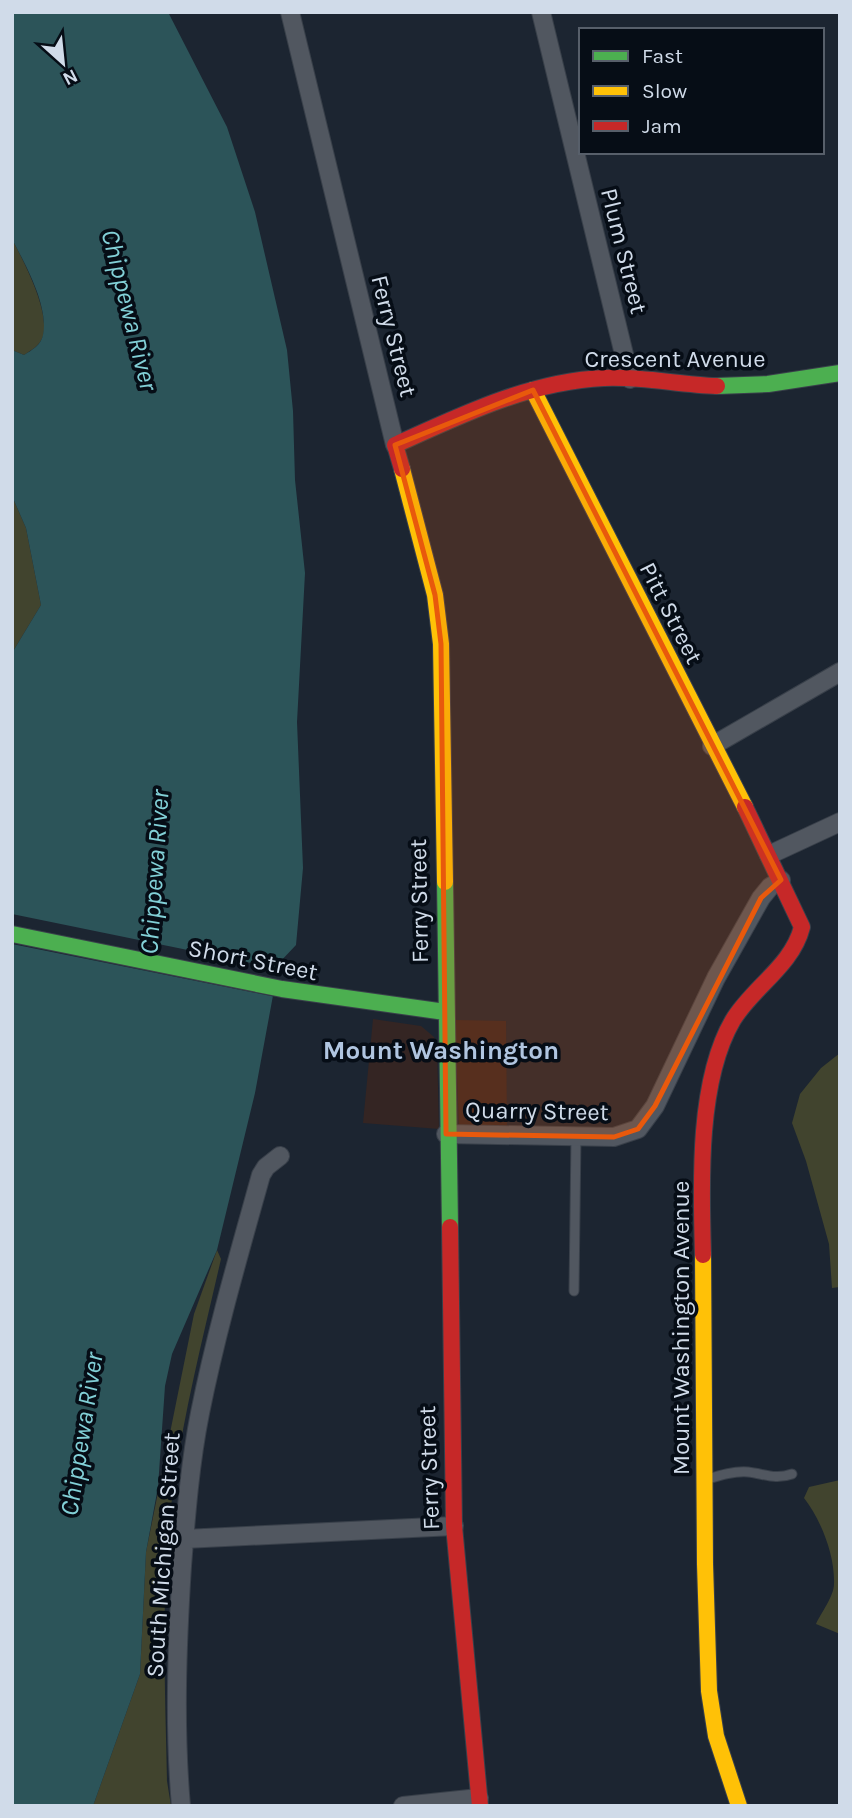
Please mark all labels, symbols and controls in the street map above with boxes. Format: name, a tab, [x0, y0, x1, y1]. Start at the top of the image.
north arrow	[28, 28, 98, 98]
legend	[579, 28, 824, 154]
text: Fast	[642, 44, 683, 68]
text: N	[59, 64, 81, 90]
text: Slow	[642, 79, 687, 103]
text: Jam	[642, 114, 682, 138]
street label: Plum Street	[595, 185, 653, 317]
water label: Chippewa River	[95, 226, 165, 395]
street label: Ferry Street	[365, 272, 423, 400]
street label: Crescent Avenue	[584, 345, 766, 373]
street label: Pitt Street	[634, 558, 708, 668]
water label: Chippewa River	[133, 788, 176, 955]
street label: Ferry Street	[404, 839, 434, 963]
street label: Short Street	[186, 934, 320, 986]
district label: Mount Washington	[323, 1035, 559, 1066]
street label: Quarry Street	[465, 1096, 609, 1126]
street label: Mount Washington Avenue	[667, 1181, 695, 1475]
water label: Chippewa River	[53, 1349, 110, 1518]
street label: Ferry Street	[413, 1405, 445, 1531]
street label: South Michigan Street	[140, 1431, 186, 1679]

